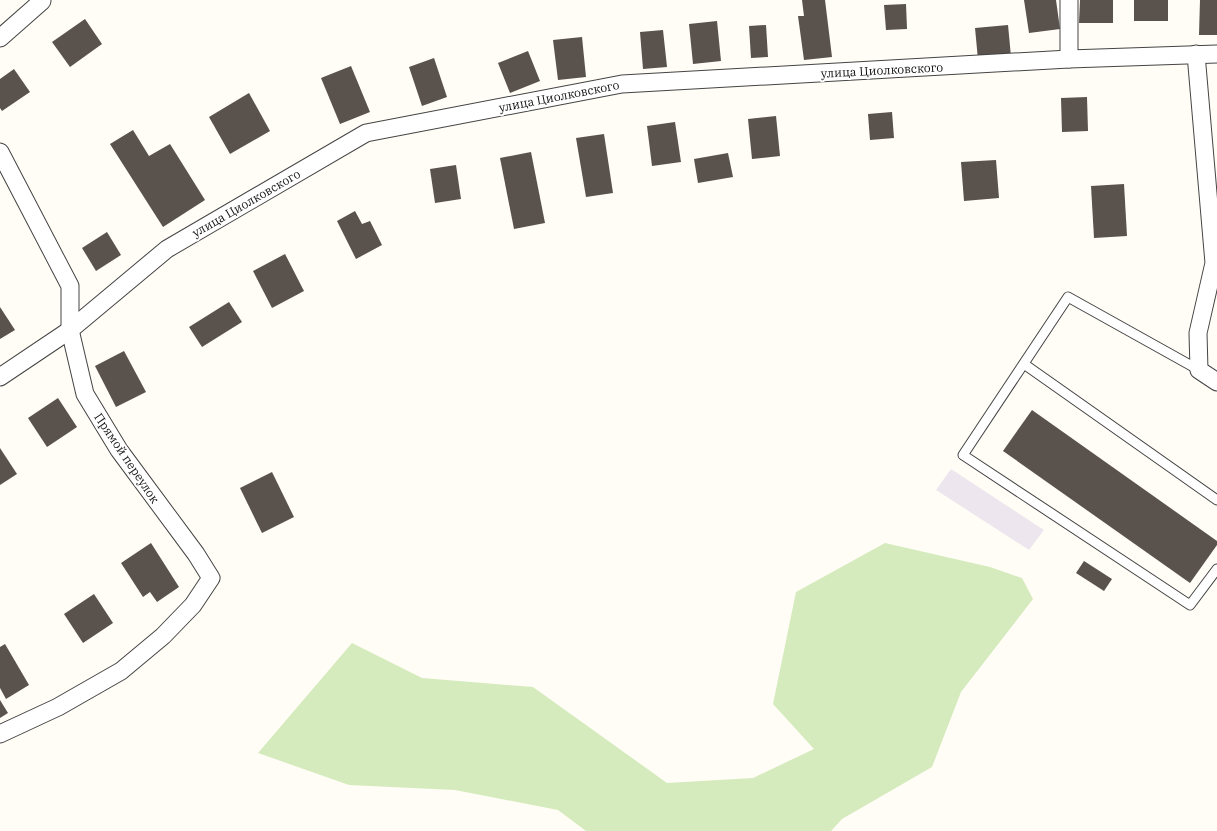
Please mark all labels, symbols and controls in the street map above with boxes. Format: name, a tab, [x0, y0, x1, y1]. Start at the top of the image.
street label: улица Циолковского	[820, 59, 944, 81]
street label: улица Циолковского	[497, 77, 621, 115]
street label: улица Циолковского	[189, 166, 303, 240]
street label: Прямой переулок	[91, 410, 163, 506]

